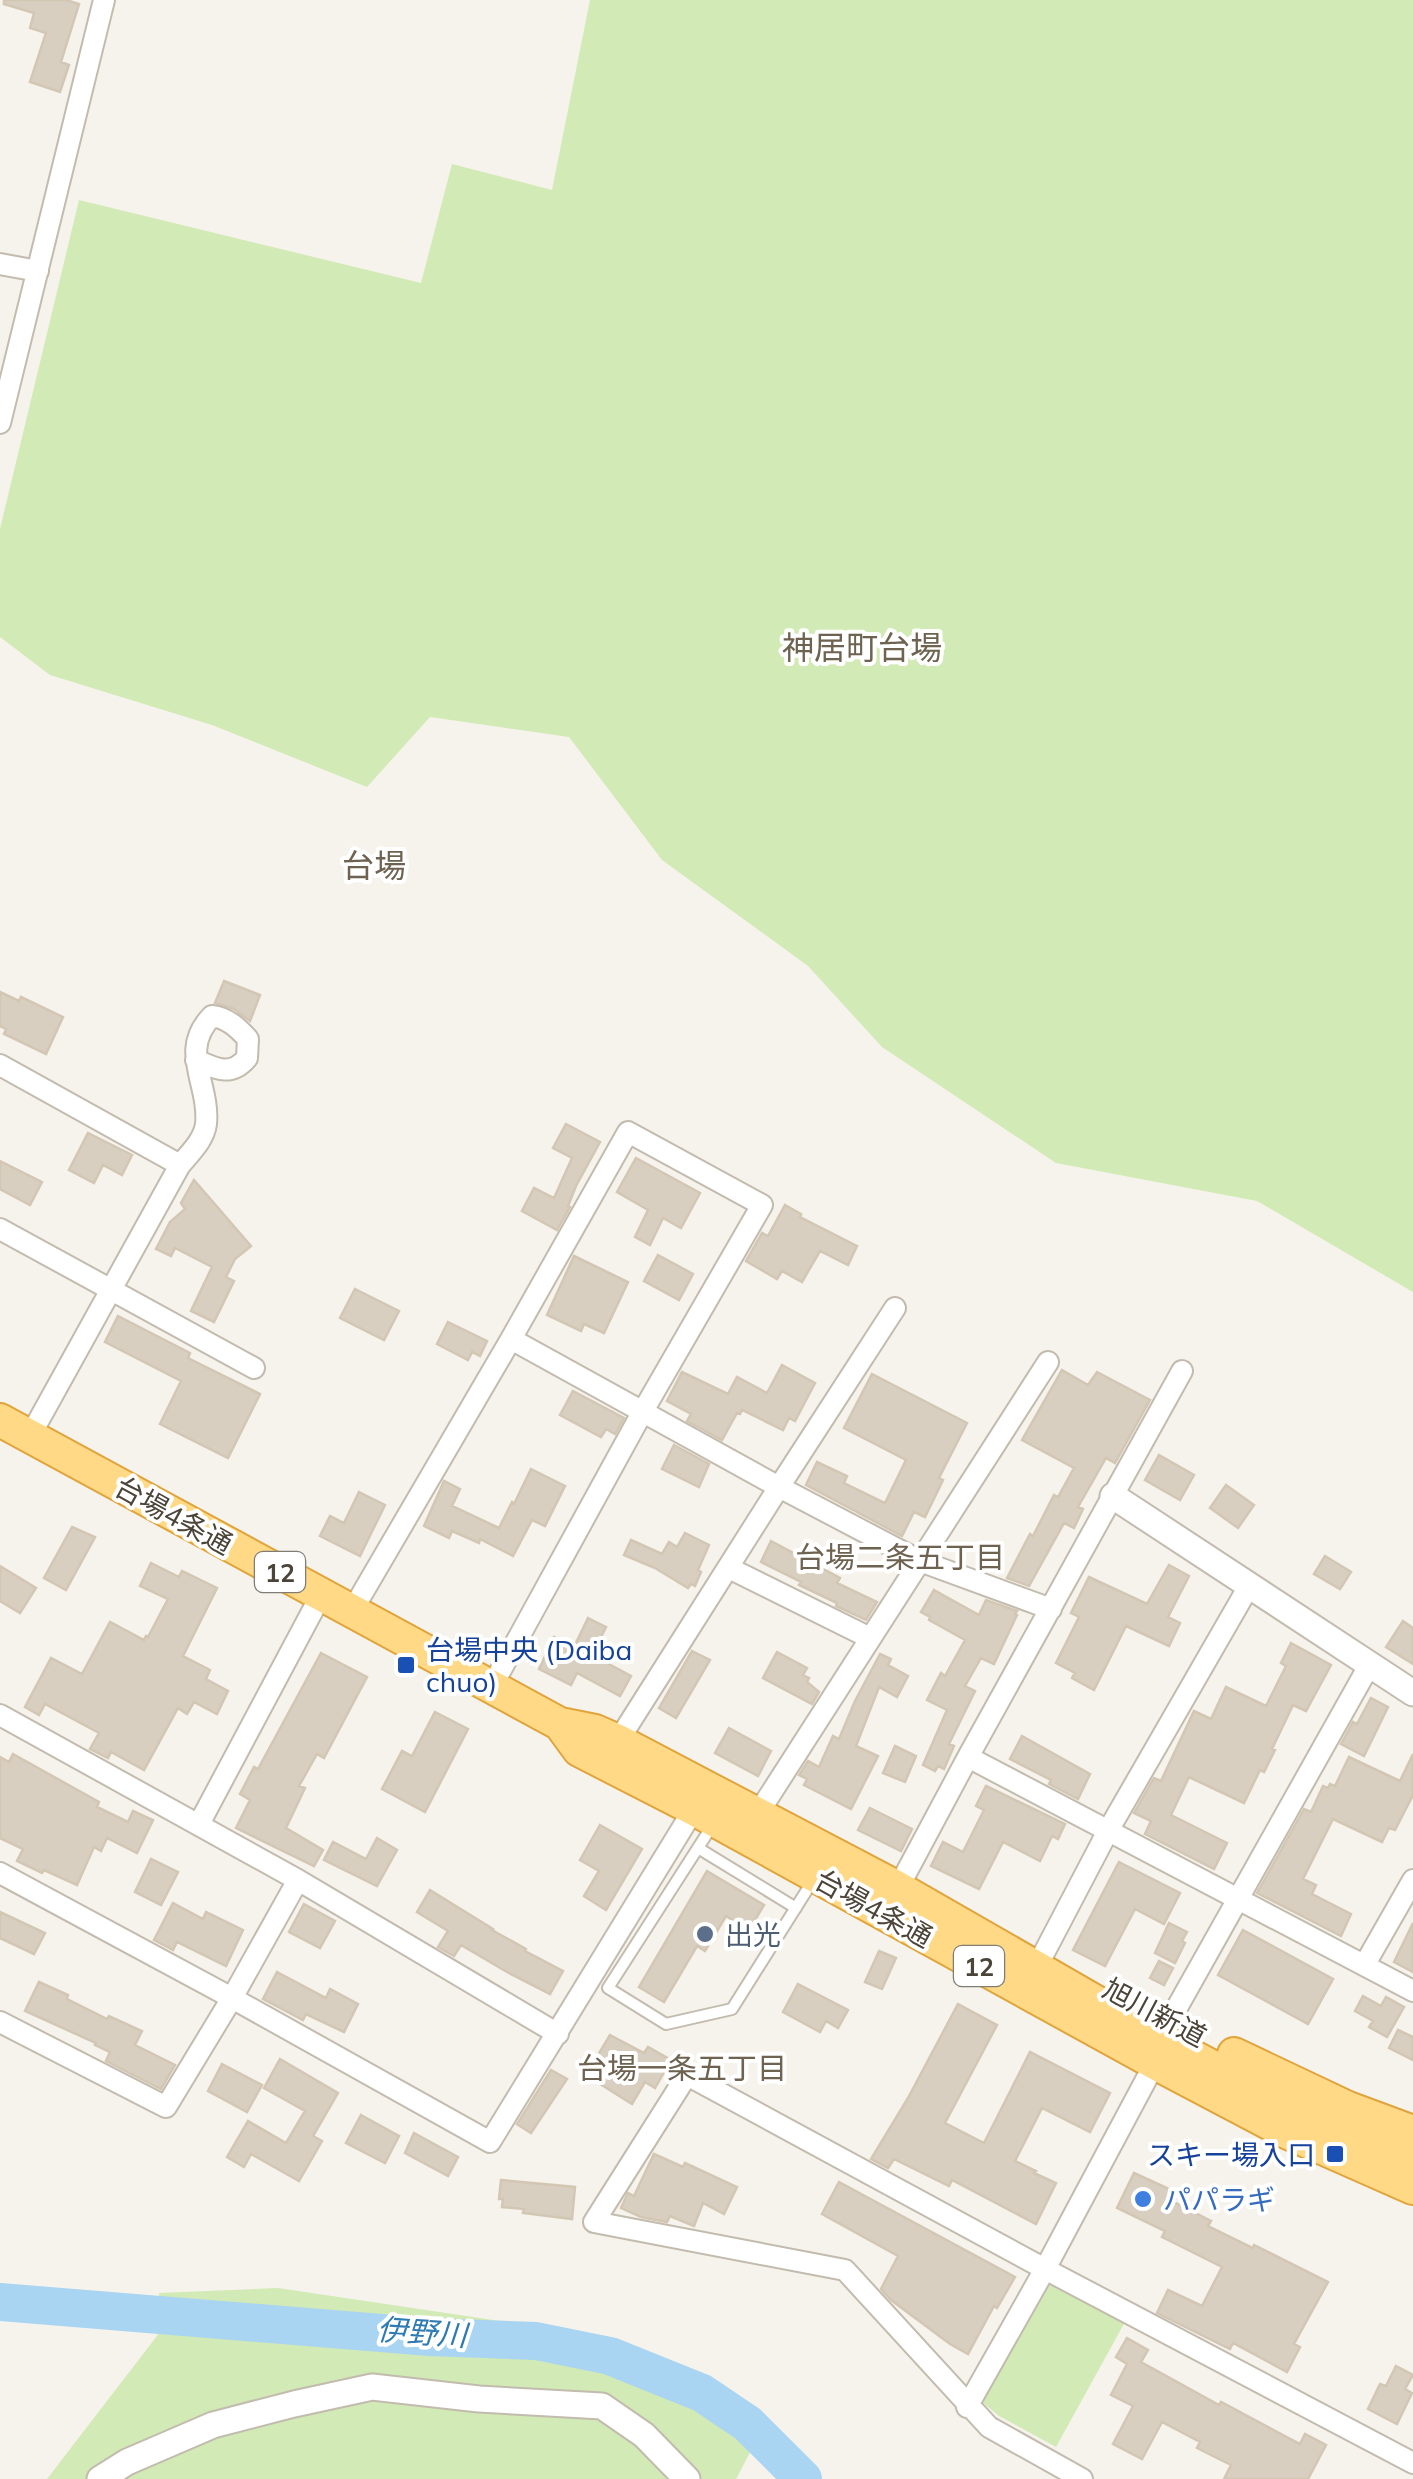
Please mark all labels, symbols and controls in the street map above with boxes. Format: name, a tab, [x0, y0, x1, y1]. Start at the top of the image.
district label: 神居町台場	[782, 627, 942, 667]
district label: 台場	[342, 845, 406, 885]
street label: 台場4条通	[109, 1468, 239, 1562]
district label: 台場二条五丁目	[795, 1538, 1005, 1576]
road number: 12	[255, 1552, 305, 1592]
place label: 台場中央 (Daiba chuo)	[426, 1632, 632, 1699]
marker: 台場中央 (Daiba chuo)	[395, 1654, 417, 1676]
street label: 台場4条通	[809, 1861, 939, 1955]
place label: 出光	[725, 1917, 781, 1952]
marker: 出光	[694, 1923, 716, 1945]
road number: 12	[954, 1946, 1004, 1986]
street label: 旭川新道	[1097, 1970, 1213, 2054]
district label: 台場一条五丁目	[577, 2049, 787, 2087]
place label: スキー場入口	[1147, 2137, 1315, 2172]
marker: スキー場入口	[1324, 2143, 1346, 2165]
place label: パパラギ	[1163, 2182, 1275, 2217]
marker: パパラギ	[1132, 2188, 1154, 2210]
water label: 伊野川	[376, 2310, 471, 2354]

